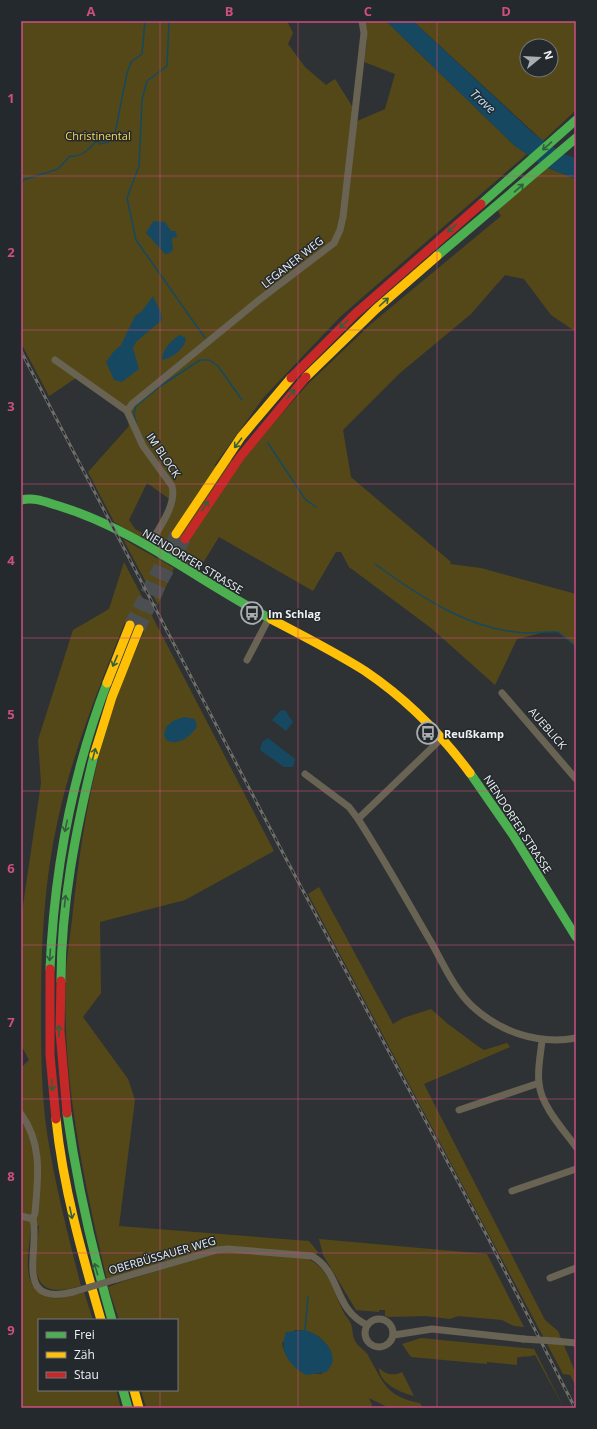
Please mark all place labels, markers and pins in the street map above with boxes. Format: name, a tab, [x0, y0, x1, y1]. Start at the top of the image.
bus stop icon: Im Schlag	[239, 600, 265, 626]
place label: Im Schlag	[268, 606, 321, 621]
bus stop icon: Reußkamp	[415, 720, 441, 746]
place label: Reußkamp	[444, 726, 504, 741]

